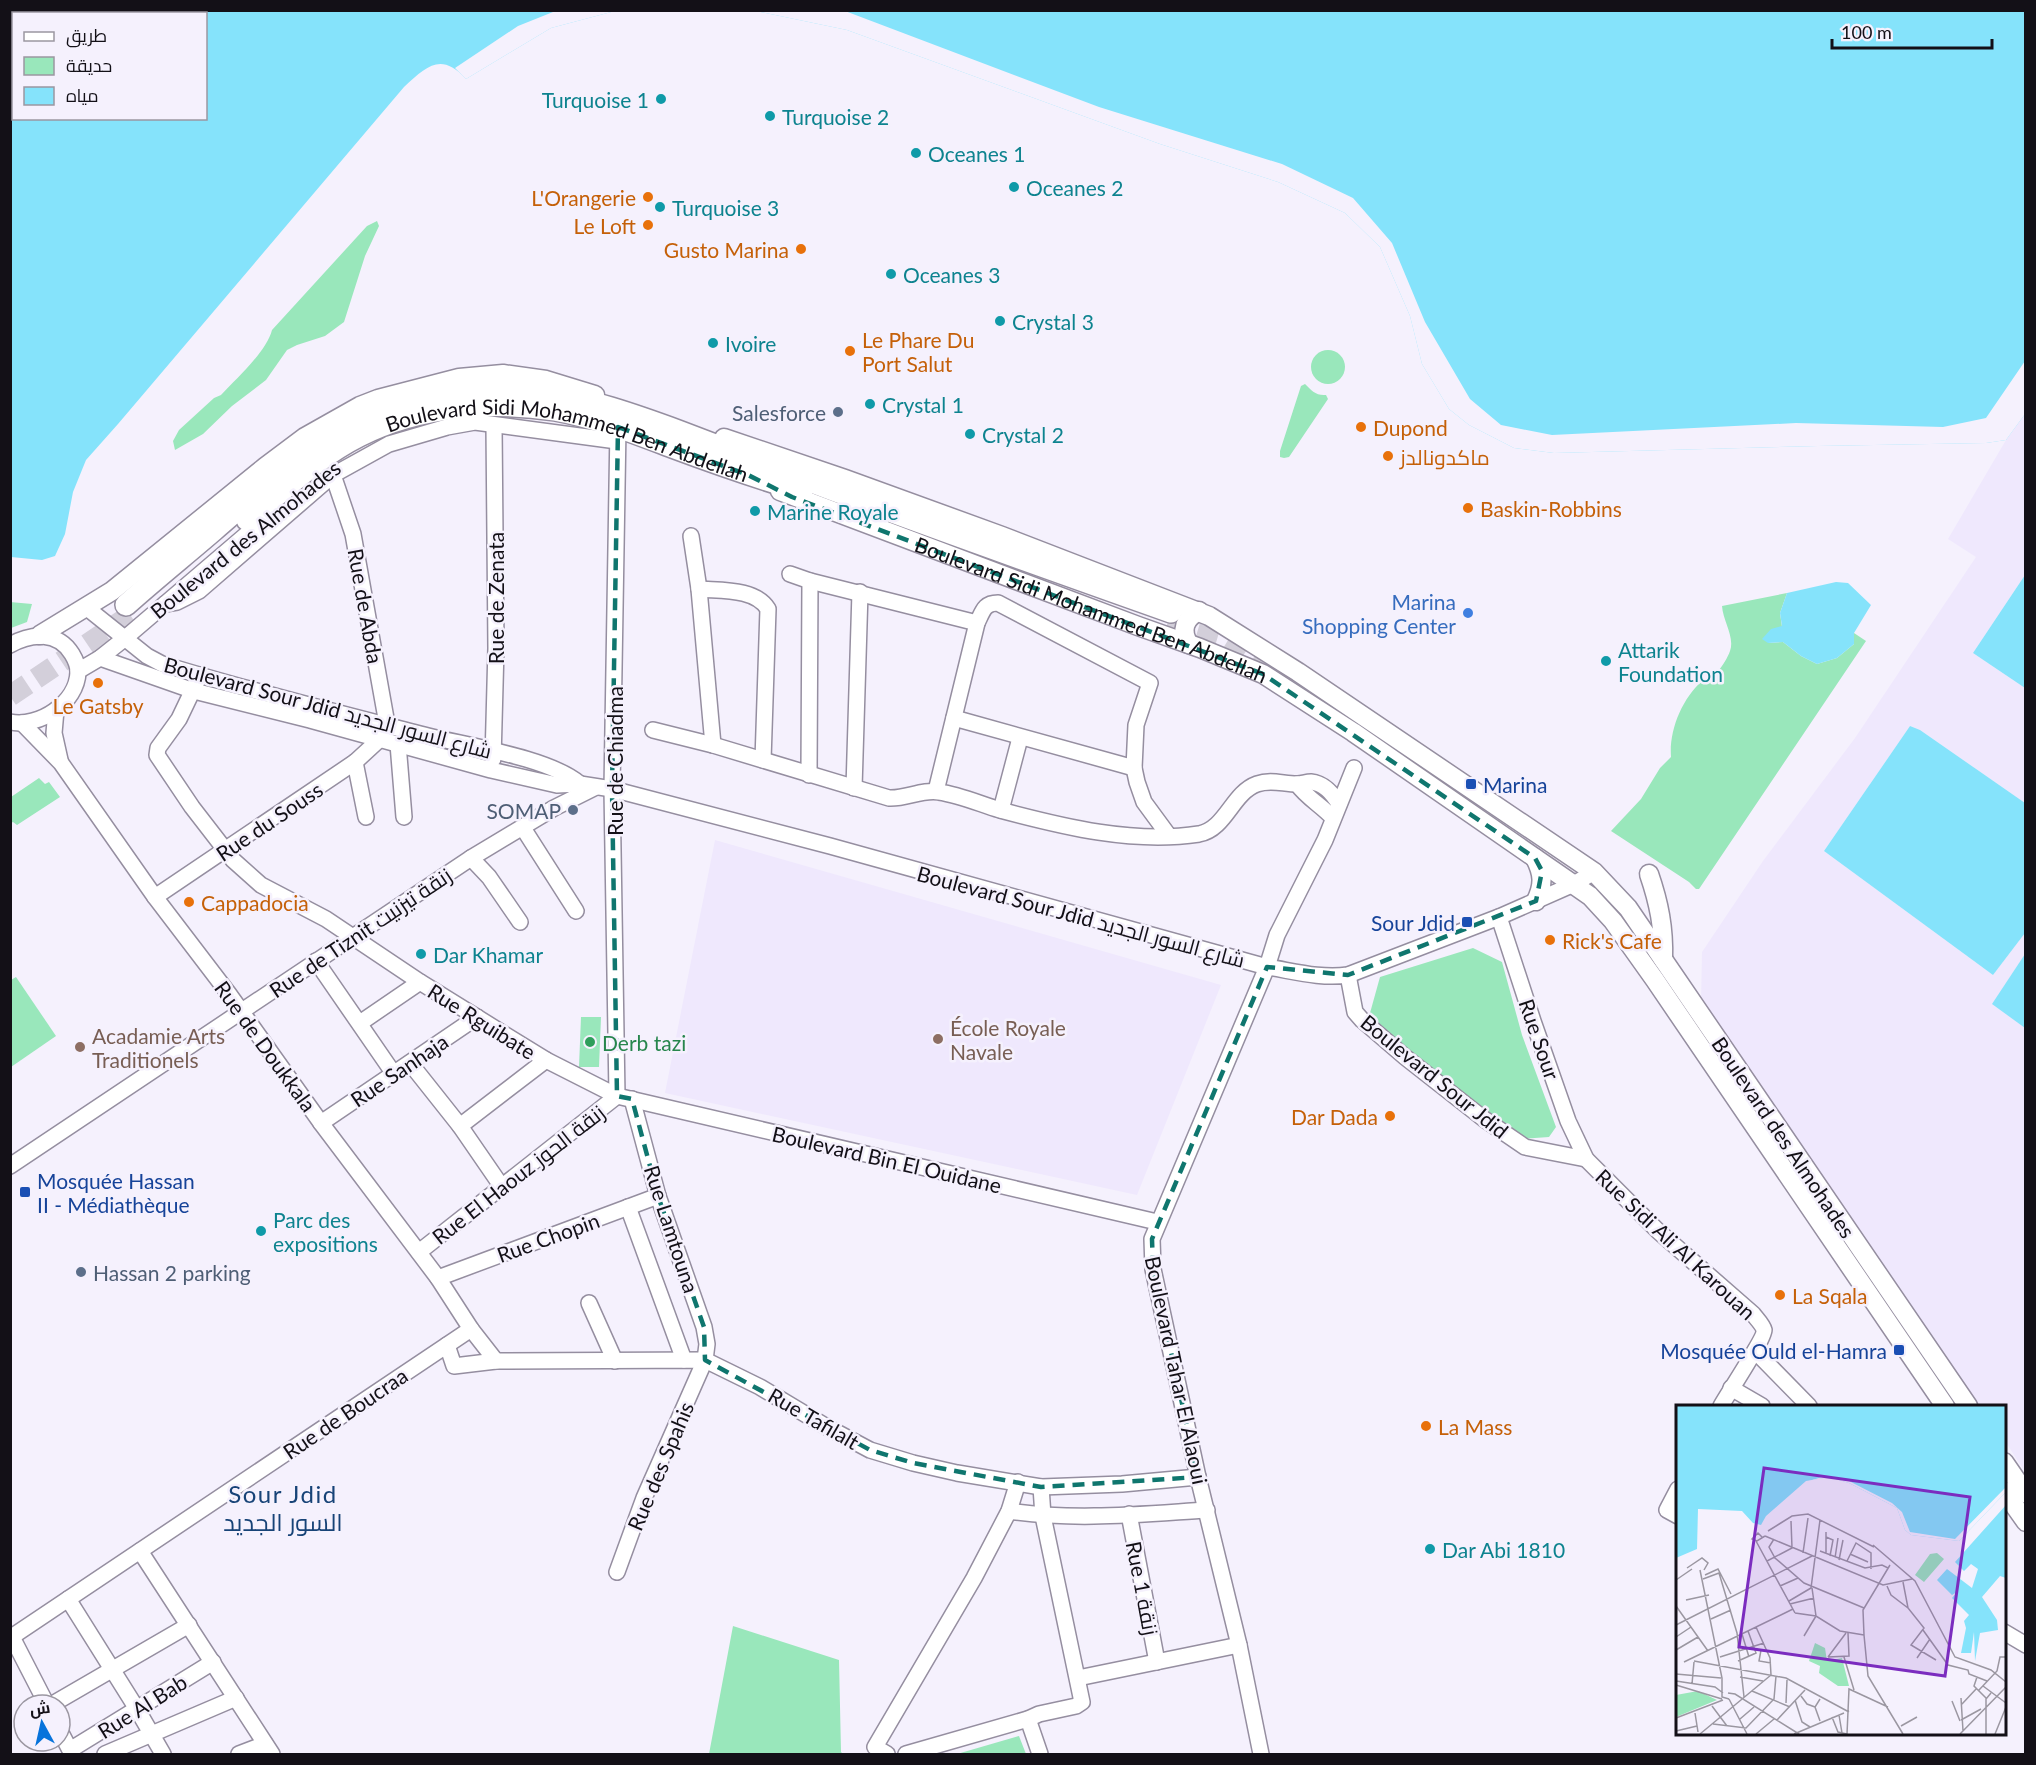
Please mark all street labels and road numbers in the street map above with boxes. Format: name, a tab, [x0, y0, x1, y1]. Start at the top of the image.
street label: Boulevard Sidi Mohammed Ben Abdellah	[382, 393, 752, 486]
street label: Boulevard des Almohades	[145, 455, 345, 623]
street label: Boulevard Sidi Mohammed Ben Abdellah	[912, 531, 1271, 687]
street label: Rue de Zenata	[483, 532, 508, 664]
street label: Rue de Abda	[344, 546, 388, 666]
street label: Boulevard Sour Jdid شارع السور الجديد	[161, 651, 495, 766]
street label: Rue de Chiadma	[602, 686, 627, 836]
street label: Rue du Souss	[211, 776, 327, 866]
street label: Boulevard Sour Jdid شارع السور الجديد	[914, 860, 1248, 975]
street label: Rue de Tiznit زنقة تيزنيت	[264, 862, 456, 1003]
street label: Rue de Doukkala	[210, 976, 322, 1116]
street label: Rue Rguibate	[424, 978, 540, 1064]
street label: Rue Sour	[1515, 995, 1566, 1083]
street label: Boulevard Sour Jdid	[1356, 1009, 1514, 1143]
street label: Rue Sanhaja	[346, 1028, 452, 1112]
street label: Boulevard des Almohades	[1707, 1032, 1861, 1242]
street label: Rue El Haouz زنقة الحوز	[427, 1099, 610, 1250]
street label: Boulevard Bin El Ouidane	[770, 1120, 1004, 1198]
street label: Rue Lamtouna	[640, 1162, 704, 1296]
street label: Rue Sidi Ali Al Karouan	[1591, 1163, 1761, 1325]
street label: Rue Chopin	[493, 1207, 603, 1267]
street label: Boulevard Tahar El Alaoui	[1141, 1254, 1213, 1486]
street label: Rue de Boucraa	[278, 1362, 412, 1464]
street label: Rue Tafilalt	[764, 1382, 864, 1454]
street label: Rue des Spahis	[622, 1398, 698, 1534]
street label: Rue 1 زنقة	[1121, 1539, 1164, 1637]
street label: Rue Al Bab	[93, 1669, 191, 1743]

